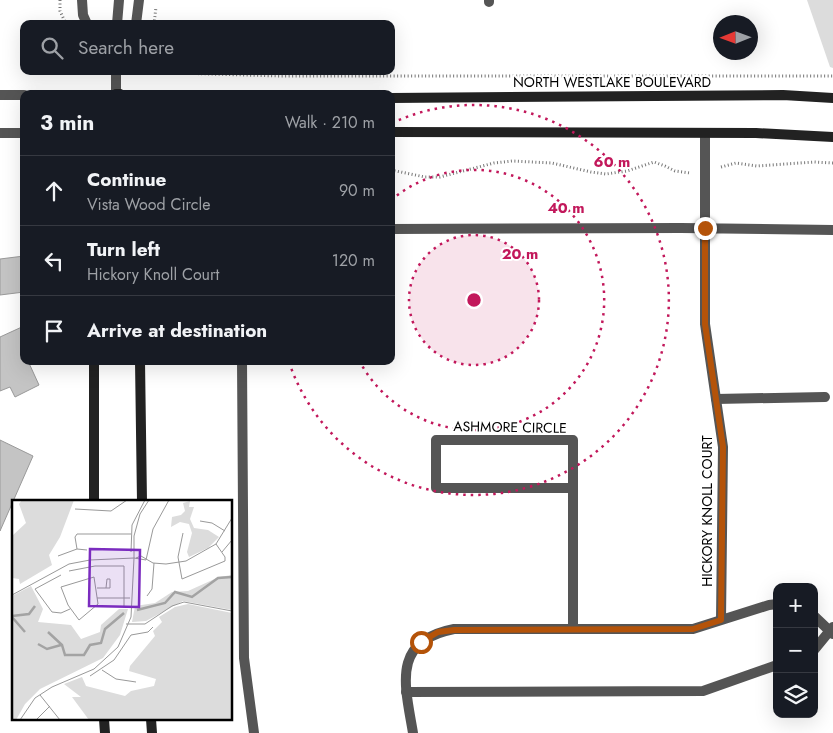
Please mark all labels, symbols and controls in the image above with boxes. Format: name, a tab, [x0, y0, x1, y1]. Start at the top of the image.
north arrow	[713, 15, 758, 60]
search box	[20, 20, 395, 75]
icon: search	[38, 34, 66, 62]
text: Search here	[78, 34, 174, 61]
street label: NORTH WESTLAKE BOULEVARD	[513, 72, 711, 92]
text: 3 min	[40, 108, 94, 138]
text: Walk · 210 m	[285, 111, 375, 134]
text: 60 m	[594, 151, 630, 173]
text: Continue	[87, 166, 166, 193]
icon: ahead	[40, 177, 68, 205]
text: 90 m	[339, 179, 375, 202]
text: Vista Wood Circle	[87, 193, 210, 216]
text: 40 m	[547, 197, 585, 219]
route end	[694, 217, 717, 240]
text: Turn left	[87, 236, 160, 263]
text: 20 m	[502, 243, 538, 265]
icon: left	[40, 247, 68, 275]
text: 120 m	[332, 249, 375, 272]
text: Hickory Knoll Court	[87, 263, 219, 286]
centre of rings	[465, 291, 483, 309]
icon: arrive	[40, 317, 68, 345]
text: Arrive at destination	[87, 317, 267, 344]
street label: ASHMORE CIRCLE	[453, 416, 567, 438]
street label: HICKORY KNOLL COURT	[697, 435, 717, 587]
inset map	[12, 500, 232, 720]
map controls	[773, 583, 818, 718]
button: +	[773, 583, 818, 628]
button: −	[773, 628, 818, 673]
route start	[410, 631, 433, 654]
button: layers	[773, 673, 818, 718]

